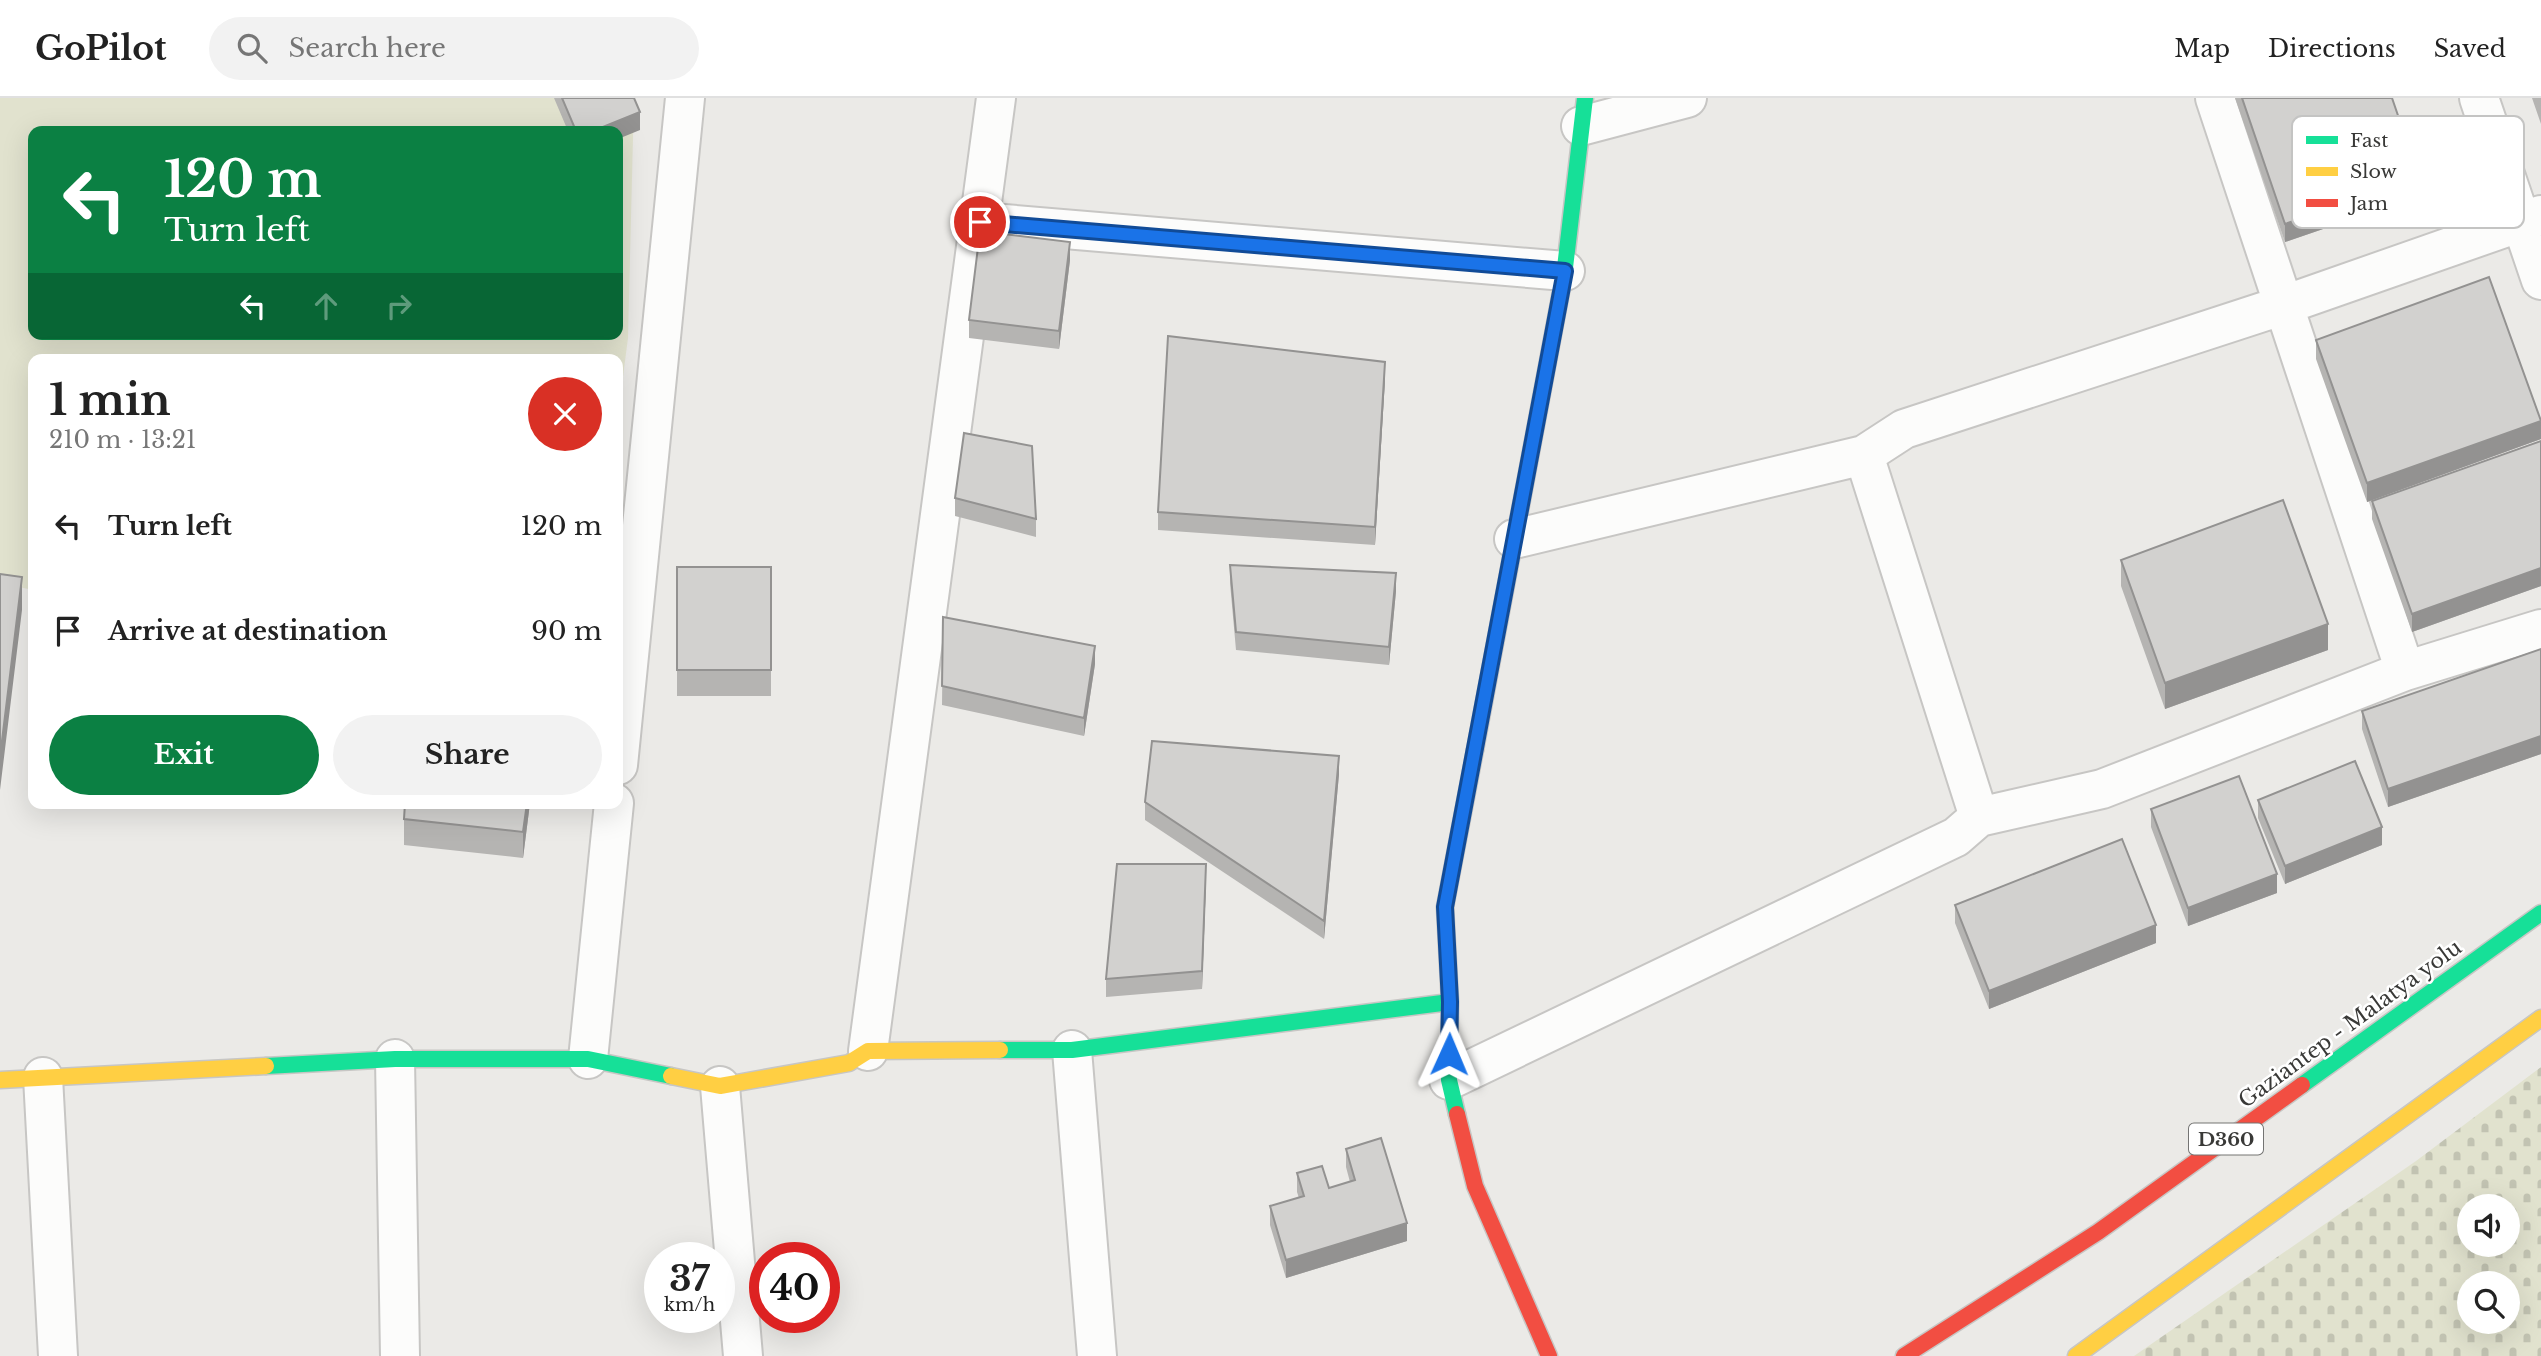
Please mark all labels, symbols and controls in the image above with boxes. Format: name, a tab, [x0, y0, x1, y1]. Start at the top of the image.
search box	[209, 17, 699, 80]
text: GoPilot	[35, 28, 167, 69]
icon: search	[233, 29, 271, 67]
text: Search here	[289, 32, 446, 64]
text: Map	[2174, 34, 2230, 63]
text: Directions	[2268, 34, 2396, 63]
text: Saved	[2434, 34, 2506, 63]
legend	[2292, 116, 2524, 228]
text: Fast	[2350, 129, 2389, 152]
text: 120 m	[164, 149, 322, 210]
icon: left	[49, 154, 140, 245]
text: Slow	[2350, 160, 2397, 183]
pin	[950, 192, 1010, 252]
text: Jam	[2347, 192, 2388, 215]
icon: arrive	[961, 203, 999, 241]
text: Turn left	[164, 210, 310, 250]
icon: left	[234, 287, 272, 325]
icon: ahead	[307, 287, 345, 325]
icon: right	[380, 287, 418, 325]
text: 1 min	[49, 374, 171, 426]
button: close	[528, 377, 602, 451]
text: 210 m · 13:21	[49, 426, 196, 454]
icon: left	[49, 507, 87, 545]
text: Turn left	[108, 510, 232, 542]
text: 120 m	[520, 510, 602, 542]
icon: arrive	[49, 612, 87, 650]
text: Arrive at destination	[108, 615, 388, 647]
text: 90 m	[531, 615, 602, 647]
button: Exit	[49, 715, 319, 795]
button: Share	[333, 715, 602, 795]
street label: Gaziantep - Malatya yolu	[2233, 934, 2467, 1114]
position arrow	[1412, 1017, 1486, 1091]
road number: D360	[2189, 1124, 2263, 1154]
map controls	[2457, 1194, 2520, 1334]
button: sound	[2457, 1194, 2520, 1257]
speed limit sign: 40	[749, 1242, 840, 1333]
text: 37	[669, 1257, 710, 1300]
button: search	[2457, 1271, 2520, 1334]
text: km/h	[664, 1294, 715, 1316]

